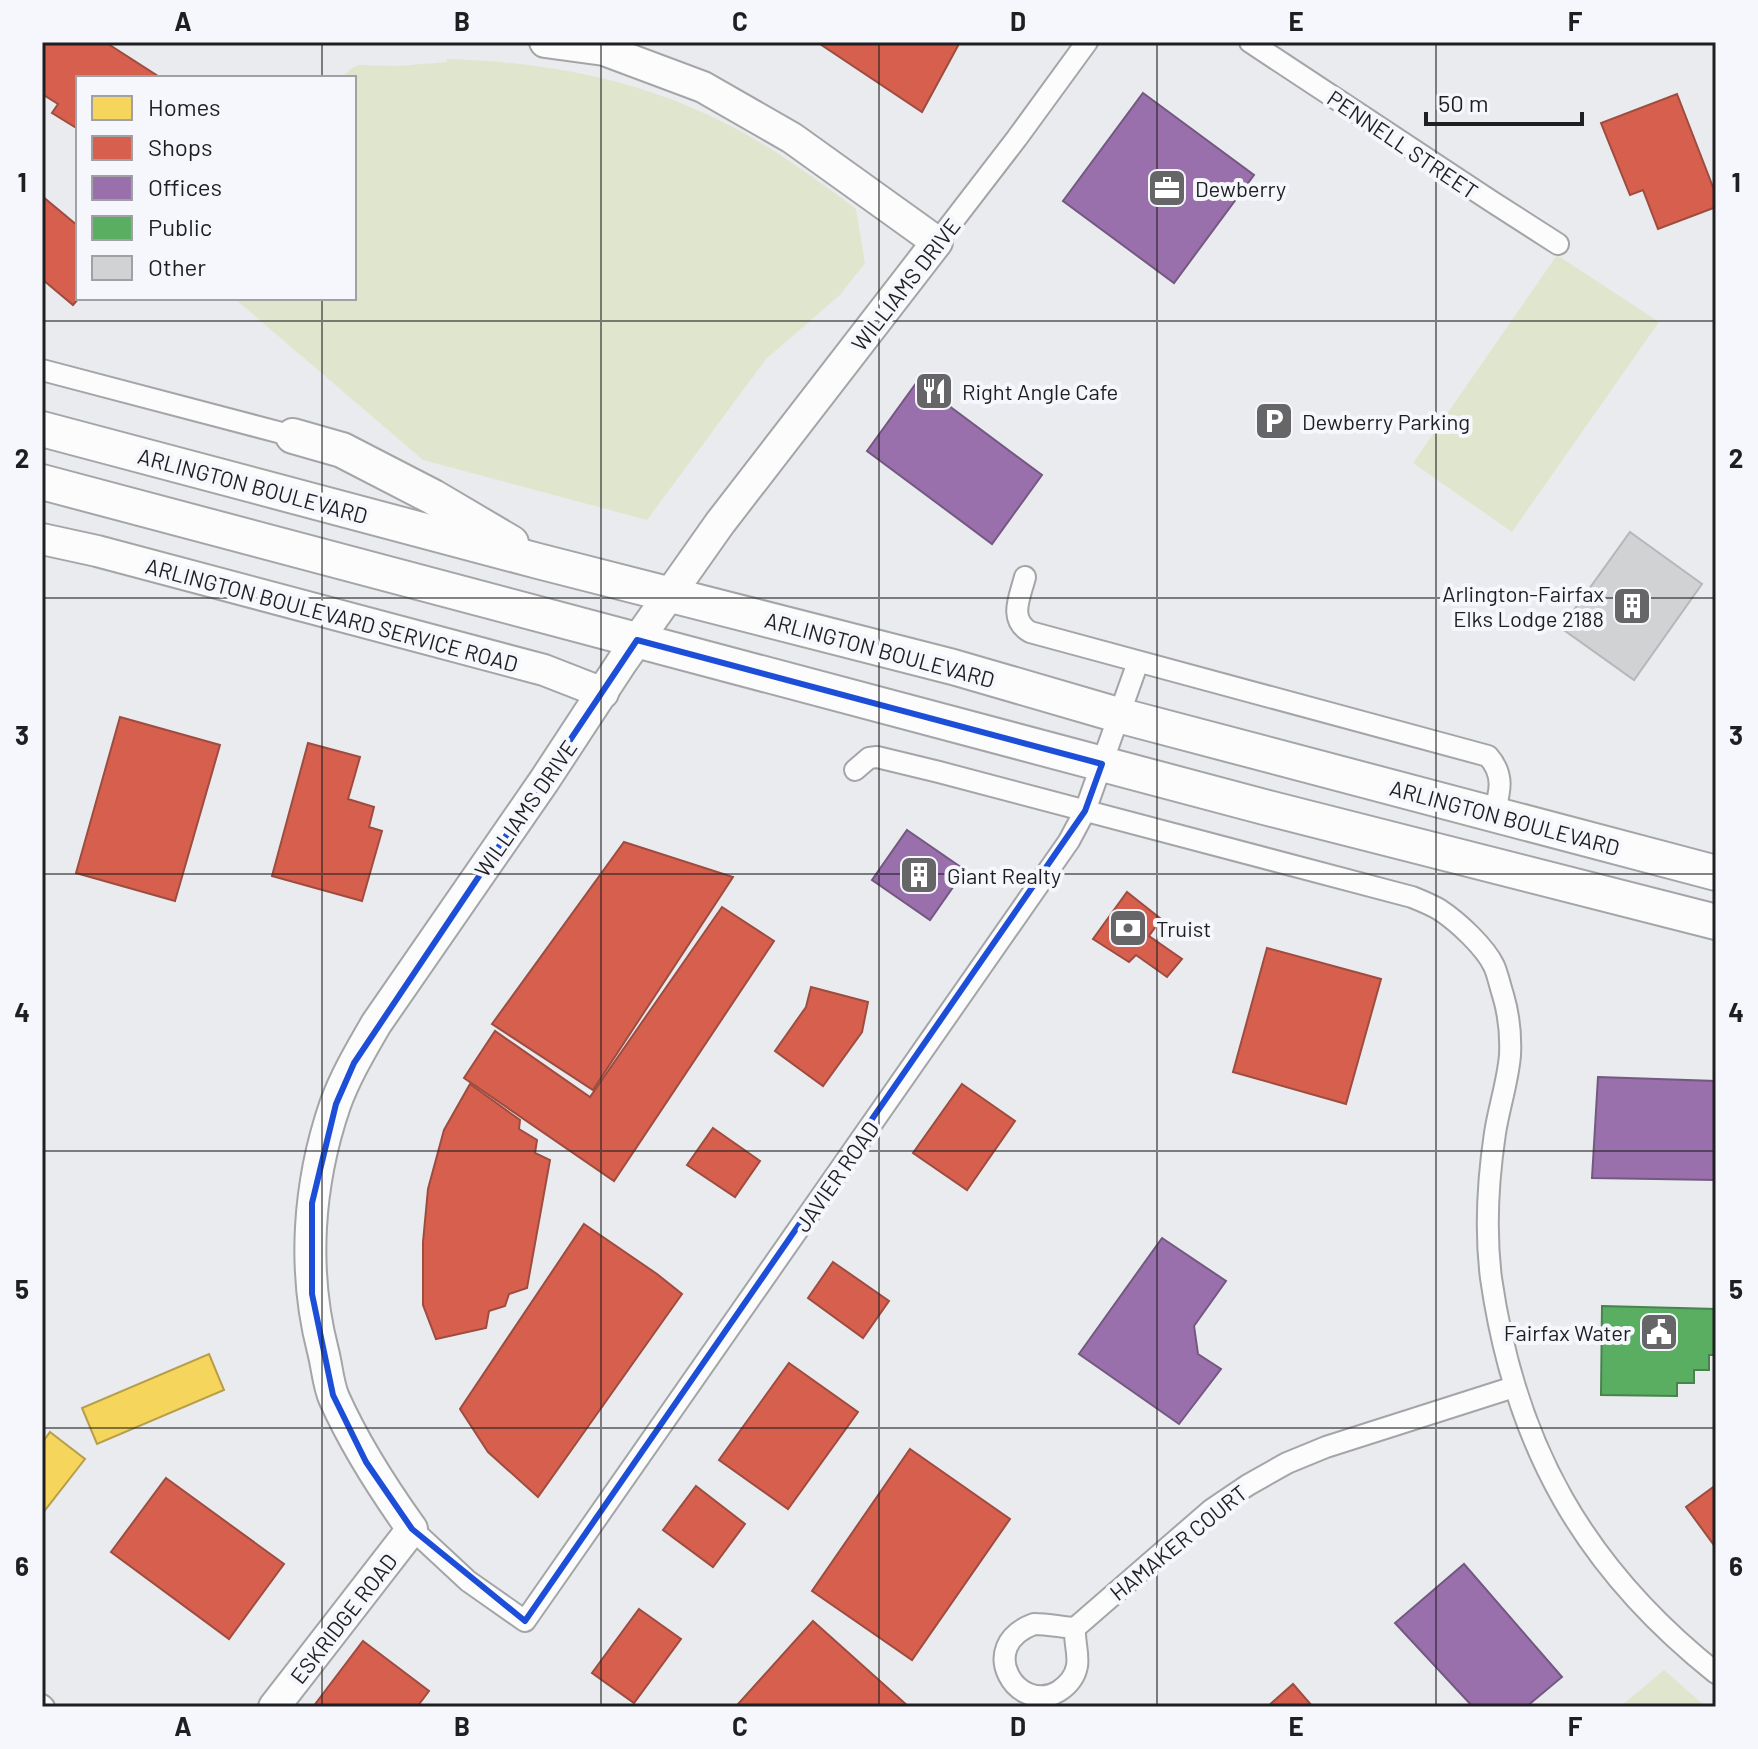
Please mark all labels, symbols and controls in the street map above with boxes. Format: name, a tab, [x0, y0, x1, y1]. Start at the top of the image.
text: A	[174, 5, 192, 36]
text: B	[454, 5, 470, 36]
text: C	[732, 5, 748, 36]
text: D	[1010, 5, 1026, 36]
text: E	[1288, 5, 1304, 36]
text: F	[1568, 5, 1583, 36]
legend	[76, 76, 356, 300]
scale bar	[1426, 76, 1582, 126]
street label: PENNELL STREET	[1323, 84, 1483, 204]
text: 50 m	[1438, 88, 1489, 117]
text: Homes	[148, 92, 221, 121]
text: Shops	[148, 132, 213, 161]
text: 1	[17, 166, 27, 197]
text: 1	[1731, 166, 1741, 197]
office icon: Dewberry	[1146, 167, 1188, 209]
text: Offices	[148, 172, 222, 201]
place label: Dewberry	[1195, 175, 1286, 201]
text: Public	[148, 212, 212, 241]
street label: WILLIAMS DRIVE	[845, 213, 965, 355]
text: Other	[148, 252, 206, 281]
restaurant icon: Right Angle Cafe	[913, 370, 955, 412]
place label: Right Angle Cafe	[962, 378, 1118, 404]
parking icon: Dewberry Parking	[1253, 400, 1295, 442]
place label: Dewberry Parking	[1302, 408, 1470, 434]
text: 2	[15, 442, 29, 473]
street label: ARLINGTON BOULEVARD	[135, 442, 371, 528]
text: 2	[1729, 442, 1743, 473]
street label: ARLINGTON BOULEVARD SERVICE ROAD	[143, 552, 521, 676]
place label: Arlington-Fairfax Elks Lodge 2188	[1442, 580, 1604, 631]
building icon: Arlington-Fairfax Elks Lodge 2188	[1611, 585, 1653, 627]
street label: ARLINGTON BOULEVARD	[762, 606, 998, 692]
text: 3	[15, 719, 29, 750]
text: 3	[1729, 719, 1743, 750]
street label: WILLIAMS DRIVE	[468, 735, 582, 881]
street label: ARLINGTON BOULEVARD	[1387, 774, 1623, 860]
building icon: Giant Realty	[898, 854, 940, 896]
place label: Giant Realty	[947, 862, 1061, 888]
bank icon: Truist	[1107, 907, 1149, 949]
place label: Truist	[1156, 915, 1211, 941]
text: 4	[14, 996, 30, 1027]
text: 4	[1728, 996, 1744, 1027]
street label: JAVIER ROAD	[788, 1116, 884, 1236]
text: 5	[15, 1273, 29, 1304]
text: 5	[1729, 1273, 1743, 1304]
public building icon: Fairfax Water	[1638, 1311, 1680, 1353]
place label: Fairfax Water	[1504, 1319, 1631, 1345]
street label: HAMAKER COURT	[1104, 1479, 1252, 1605]
street label: ESKRIDGE ROAD	[284, 1548, 402, 1688]
text: 6	[15, 1550, 29, 1581]
text: 6	[1729, 1550, 1743, 1581]
text: A	[174, 1710, 192, 1741]
text: B	[454, 1710, 470, 1741]
text: C	[732, 1710, 748, 1741]
text: D	[1010, 1710, 1026, 1741]
text: E	[1288, 1710, 1304, 1741]
text: F	[1568, 1710, 1583, 1741]

